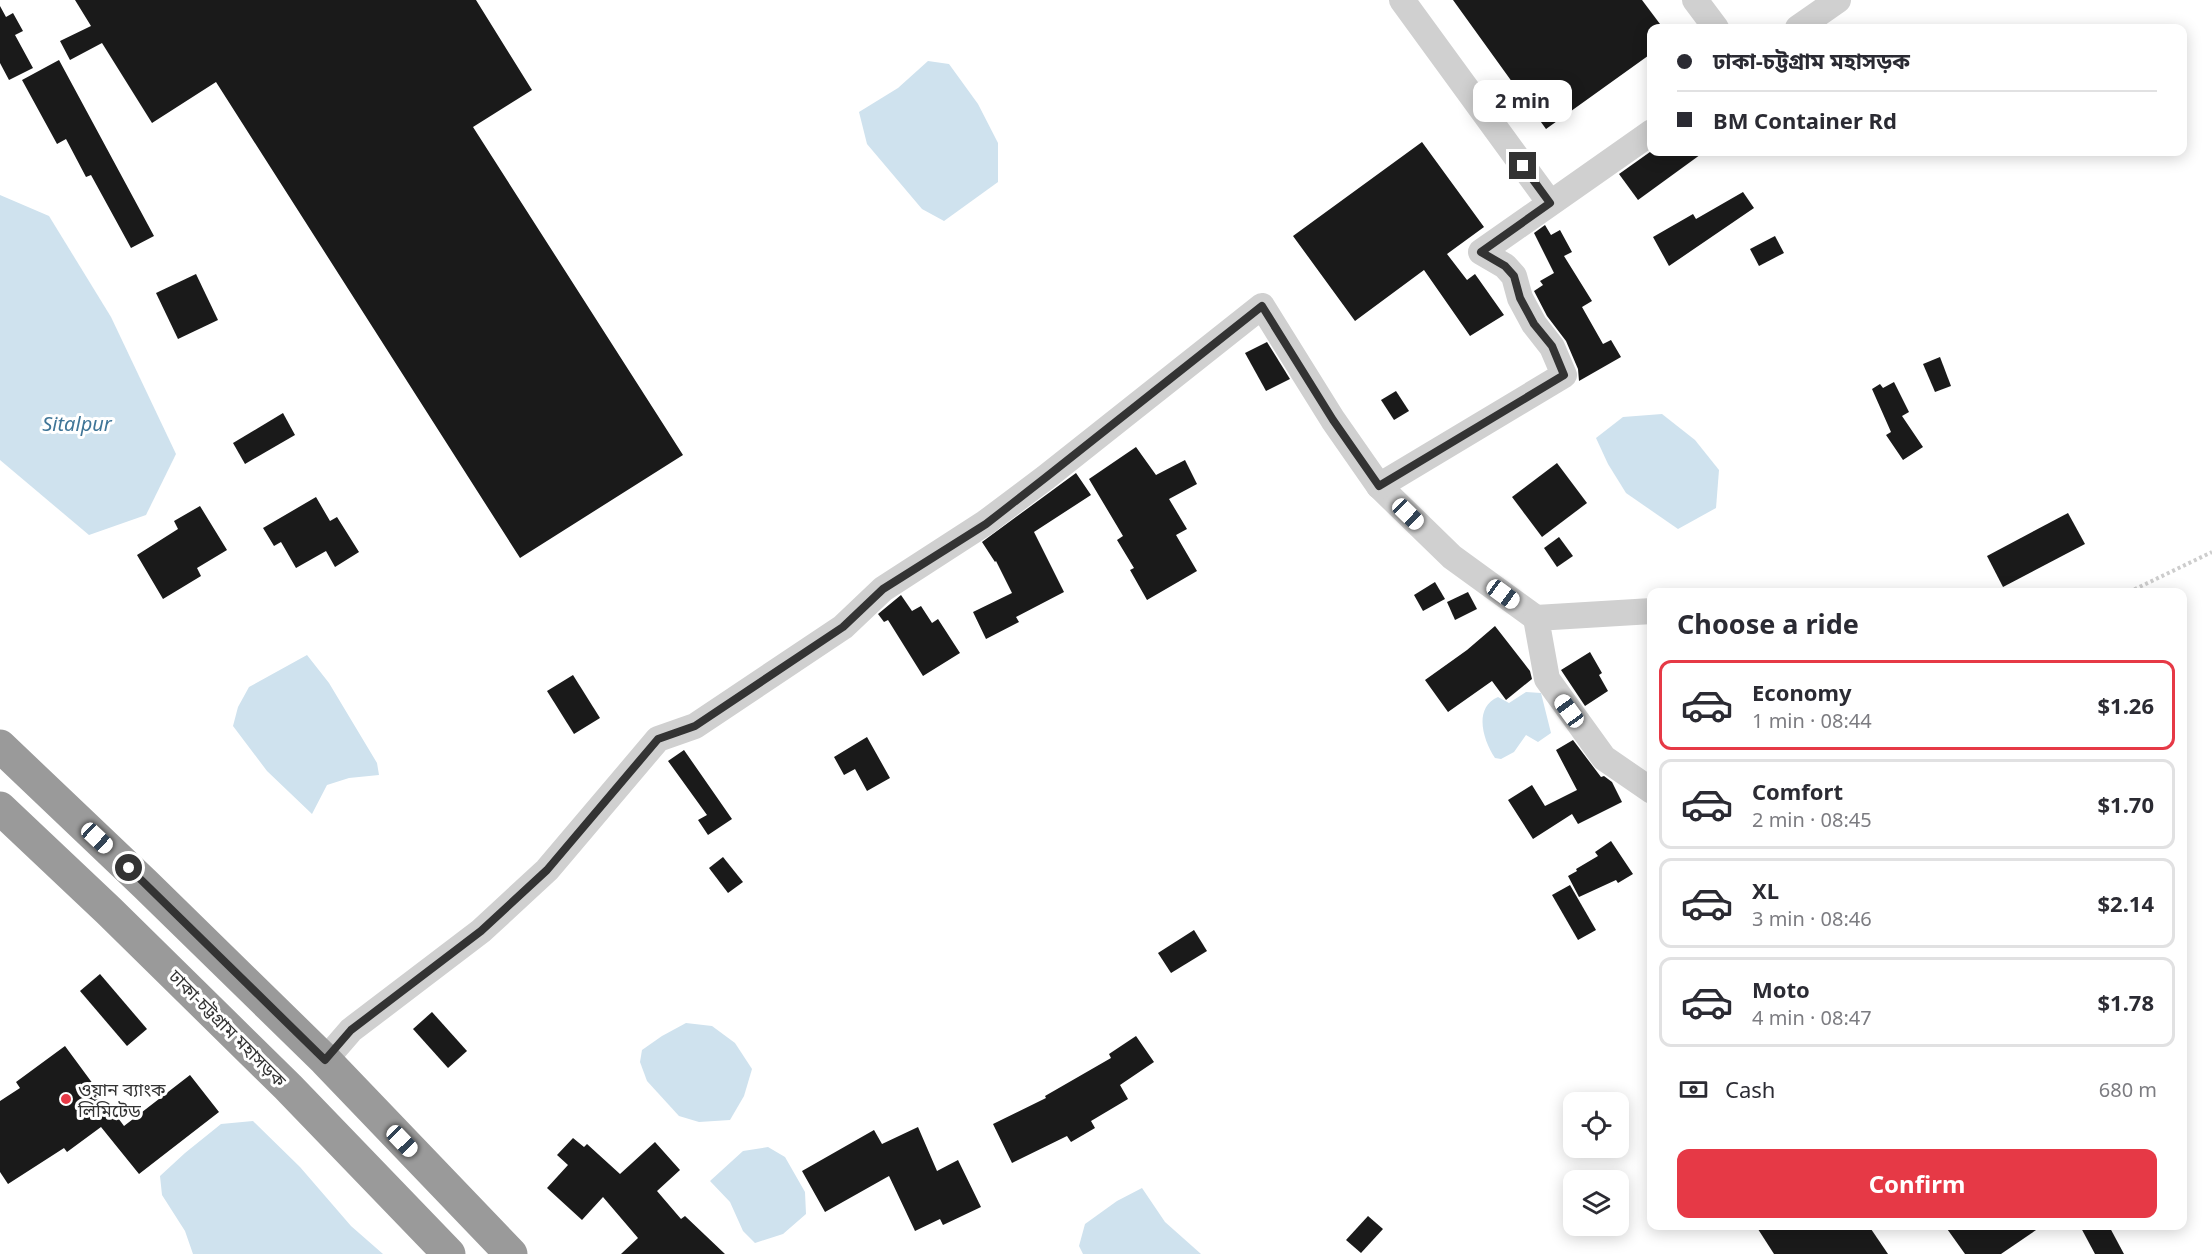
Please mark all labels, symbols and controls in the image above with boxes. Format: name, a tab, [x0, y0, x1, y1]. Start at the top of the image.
text: ঢাকা-চট্টগ্রাম মহাসড়ক	[1713, 45, 1910, 75]
callout: 2 min	[1474, 79, 1573, 121]
text: 2 min	[1495, 87, 1550, 114]
text: BM Container Rd	[1713, 105, 1897, 135]
route end	[1509, 152, 1536, 179]
water label: Sitalpur	[42, 410, 113, 437]
car	[1389, 495, 1427, 533]
car	[1483, 576, 1523, 612]
text: Choose a ride	[1677, 605, 1859, 642]
text: Economy	[1752, 677, 1851, 707]
icon: car	[1680, 678, 1734, 732]
text: $1.26	[2097, 690, 2154, 720]
car	[1551, 691, 1587, 731]
text: 1 min · 08:44	[1752, 707, 1872, 734]
text: Comfort	[1752, 776, 1843, 806]
icon: car	[1680, 777, 1734, 831]
text: $1.70	[2097, 789, 2154, 819]
text: 2 min · 08:45	[1752, 806, 1872, 833]
car	[78, 819, 116, 857]
route start	[115, 854, 142, 881]
text: XL	[1752, 875, 1779, 905]
icon: car	[1680, 876, 1734, 930]
text: $2.14	[2097, 888, 2154, 918]
text: 3 min · 08:46	[1752, 905, 1872, 932]
street label: ঢাকা-চট্টগ্রাম মহাসড়ক	[163, 963, 292, 1092]
text: Moto	[1752, 974, 1810, 1004]
icon: car	[1680, 975, 1734, 1029]
text: $1.78	[2097, 987, 2154, 1017]
text: 4 min · 08:47	[1752, 1004, 1872, 1031]
icon: cash	[1677, 1073, 1710, 1106]
text: Cash	[1725, 1074, 1775, 1104]
text: 680 m	[2099, 1076, 2157, 1103]
place label: ওয়ান ব্যাংক লিমিটেড	[77, 1077, 166, 1122]
marker: ওয়ান ব্যাংক লিমিটেড	[59, 1092, 73, 1106]
map controls	[1563, 1092, 1629, 1236]
button: locate	[1563, 1092, 1629, 1158]
car	[383, 1122, 421, 1160]
button: Confirm	[1677, 1149, 2157, 1218]
button: layers	[1563, 1170, 1629, 1236]

